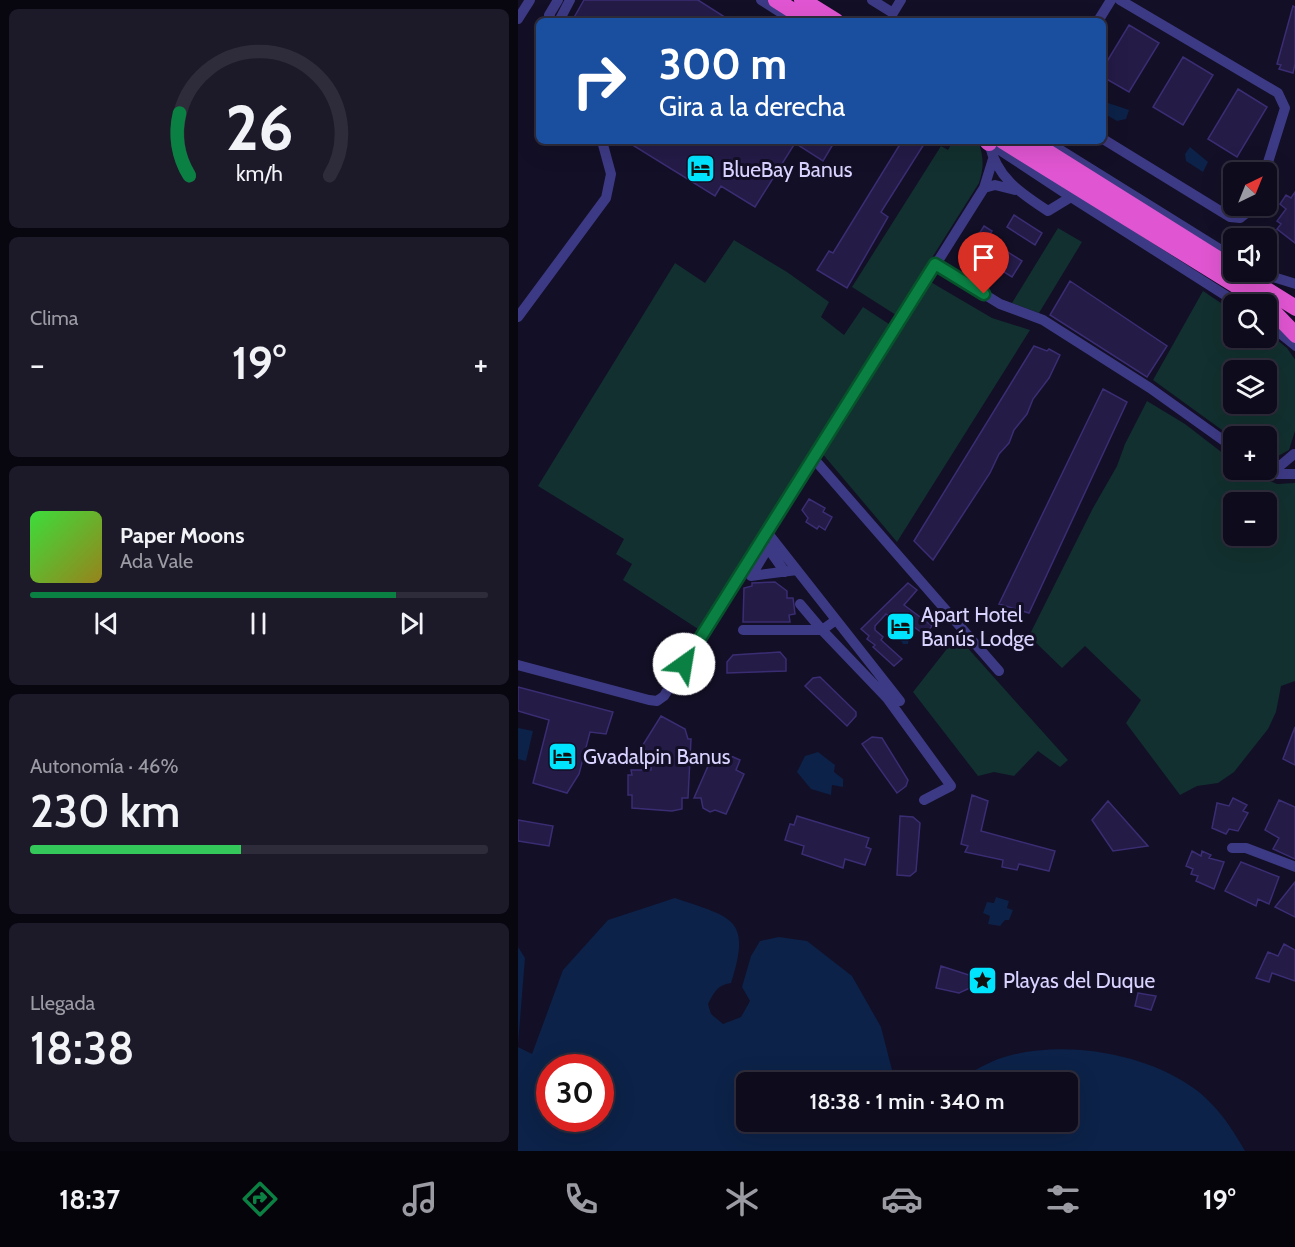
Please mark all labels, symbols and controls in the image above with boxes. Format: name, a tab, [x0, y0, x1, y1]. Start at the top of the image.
text: 300 m	[659, 38, 787, 90]
icon: right	[560, 42, 638, 120]
text: 26	[225, 90, 293, 166]
text: Gira a la derecha	[659, 90, 845, 123]
hotel icon: BlueBay Banus	[685, 153, 717, 185]
place label: BlueBay Banus	[722, 157, 853, 182]
text: km/h	[236, 160, 282, 186]
north arrow	[1223, 162, 1277, 216]
map controls	[1223, 162, 1277, 546]
button: sound	[1223, 228, 1277, 282]
pin	[958, 232, 1009, 294]
icon: arrive	[967, 241, 1000, 274]
button: search	[1223, 294, 1277, 348]
text: Clima	[30, 306, 78, 330]
text: 19°	[232, 336, 286, 390]
text: −	[30, 344, 45, 384]
text: +	[473, 344, 488, 384]
button: layers	[1223, 360, 1277, 414]
button: +	[1223, 426, 1277, 480]
button: −	[1223, 492, 1277, 546]
text: Paper Moons	[120, 522, 244, 549]
text: Ada Vale	[120, 549, 193, 573]
place label: Apart Hotel Banús Lodge	[921, 602, 1035, 651]
icon: previous	[90, 607, 123, 640]
icon: pause	[242, 607, 275, 640]
icon: next	[395, 607, 428, 640]
hotel icon: Apart Hotel Banús Lodge	[884, 610, 916, 642]
position arrow	[652, 632, 716, 696]
hotel icon: Gvadalpin Banus	[546, 740, 578, 772]
place label: Gvadalpin Banus	[583, 744, 731, 769]
text: Autonomía · 46%	[30, 754, 178, 778]
text: 230 km	[30, 784, 180, 838]
place icon: Playas del Duque	[966, 964, 998, 996]
place label: Playas del Duque	[1003, 968, 1155, 993]
text: Llegada	[30, 991, 95, 1015]
text: 18:38	[30, 1021, 134, 1075]
speed limit sign: 30	[536, 1054, 614, 1132]
text: 18:38 · 1 min · 340 m	[809, 1088, 1005, 1115]
icon: directions	[239, 1178, 281, 1220]
icon: music	[399, 1178, 441, 1220]
icon: phone	[560, 1178, 602, 1220]
icon: climate	[721, 1178, 763, 1220]
icon: car	[881, 1178, 923, 1220]
icon: filters	[1042, 1178, 1084, 1220]
text: 18:37	[59, 1183, 120, 1216]
text: 19°	[1203, 1183, 1236, 1216]

